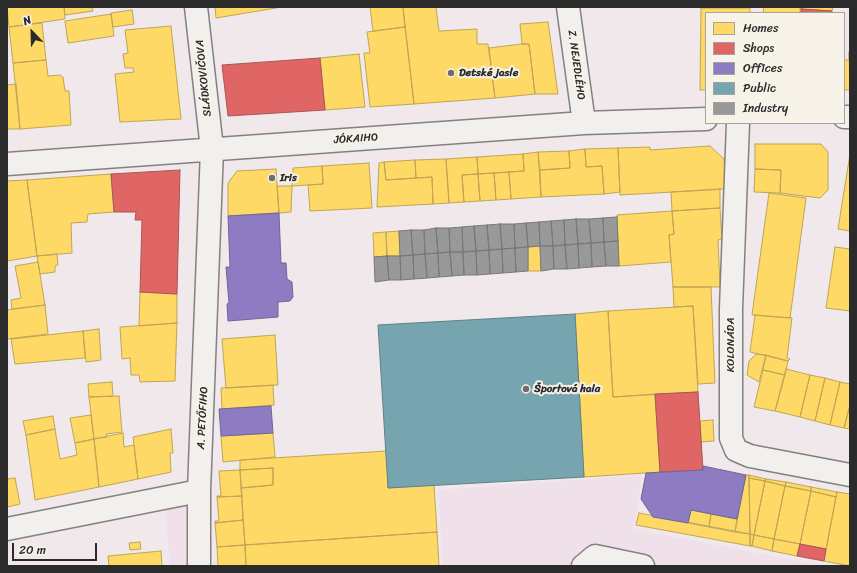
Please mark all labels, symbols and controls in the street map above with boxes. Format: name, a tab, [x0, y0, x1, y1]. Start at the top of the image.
text: N	[20, 10, 34, 31]
north arrow	[12, 12, 52, 52]
legend	[705, 12, 845, 124]
text: Homes	[743, 17, 779, 39]
street label: Z. NEJEDLÉHO	[565, 29, 587, 101]
text: Shops	[743, 37, 774, 59]
street label: SLÁDKOVIČOVA	[193, 39, 215, 117]
text: Offices	[743, 57, 782, 79]
place label: Detské jasle	[459, 66, 518, 80]
marker: Detské jasle	[446, 68, 456, 78]
text: Public	[743, 77, 776, 99]
text: Industry	[743, 97, 788, 119]
street label: JÓKAIHO	[333, 131, 379, 147]
place label: Iris	[280, 171, 297, 185]
marker: Iris	[267, 173, 277, 183]
street label: KOLONÁDA	[724, 318, 738, 372]
place label: Športová hala	[534, 382, 600, 396]
marker: Športová hala	[521, 384, 531, 394]
street label: A. PETŐFIHO	[195, 386, 211, 450]
scale bar	[14, 535, 99, 561]
text: 20 m	[19, 539, 46, 561]

